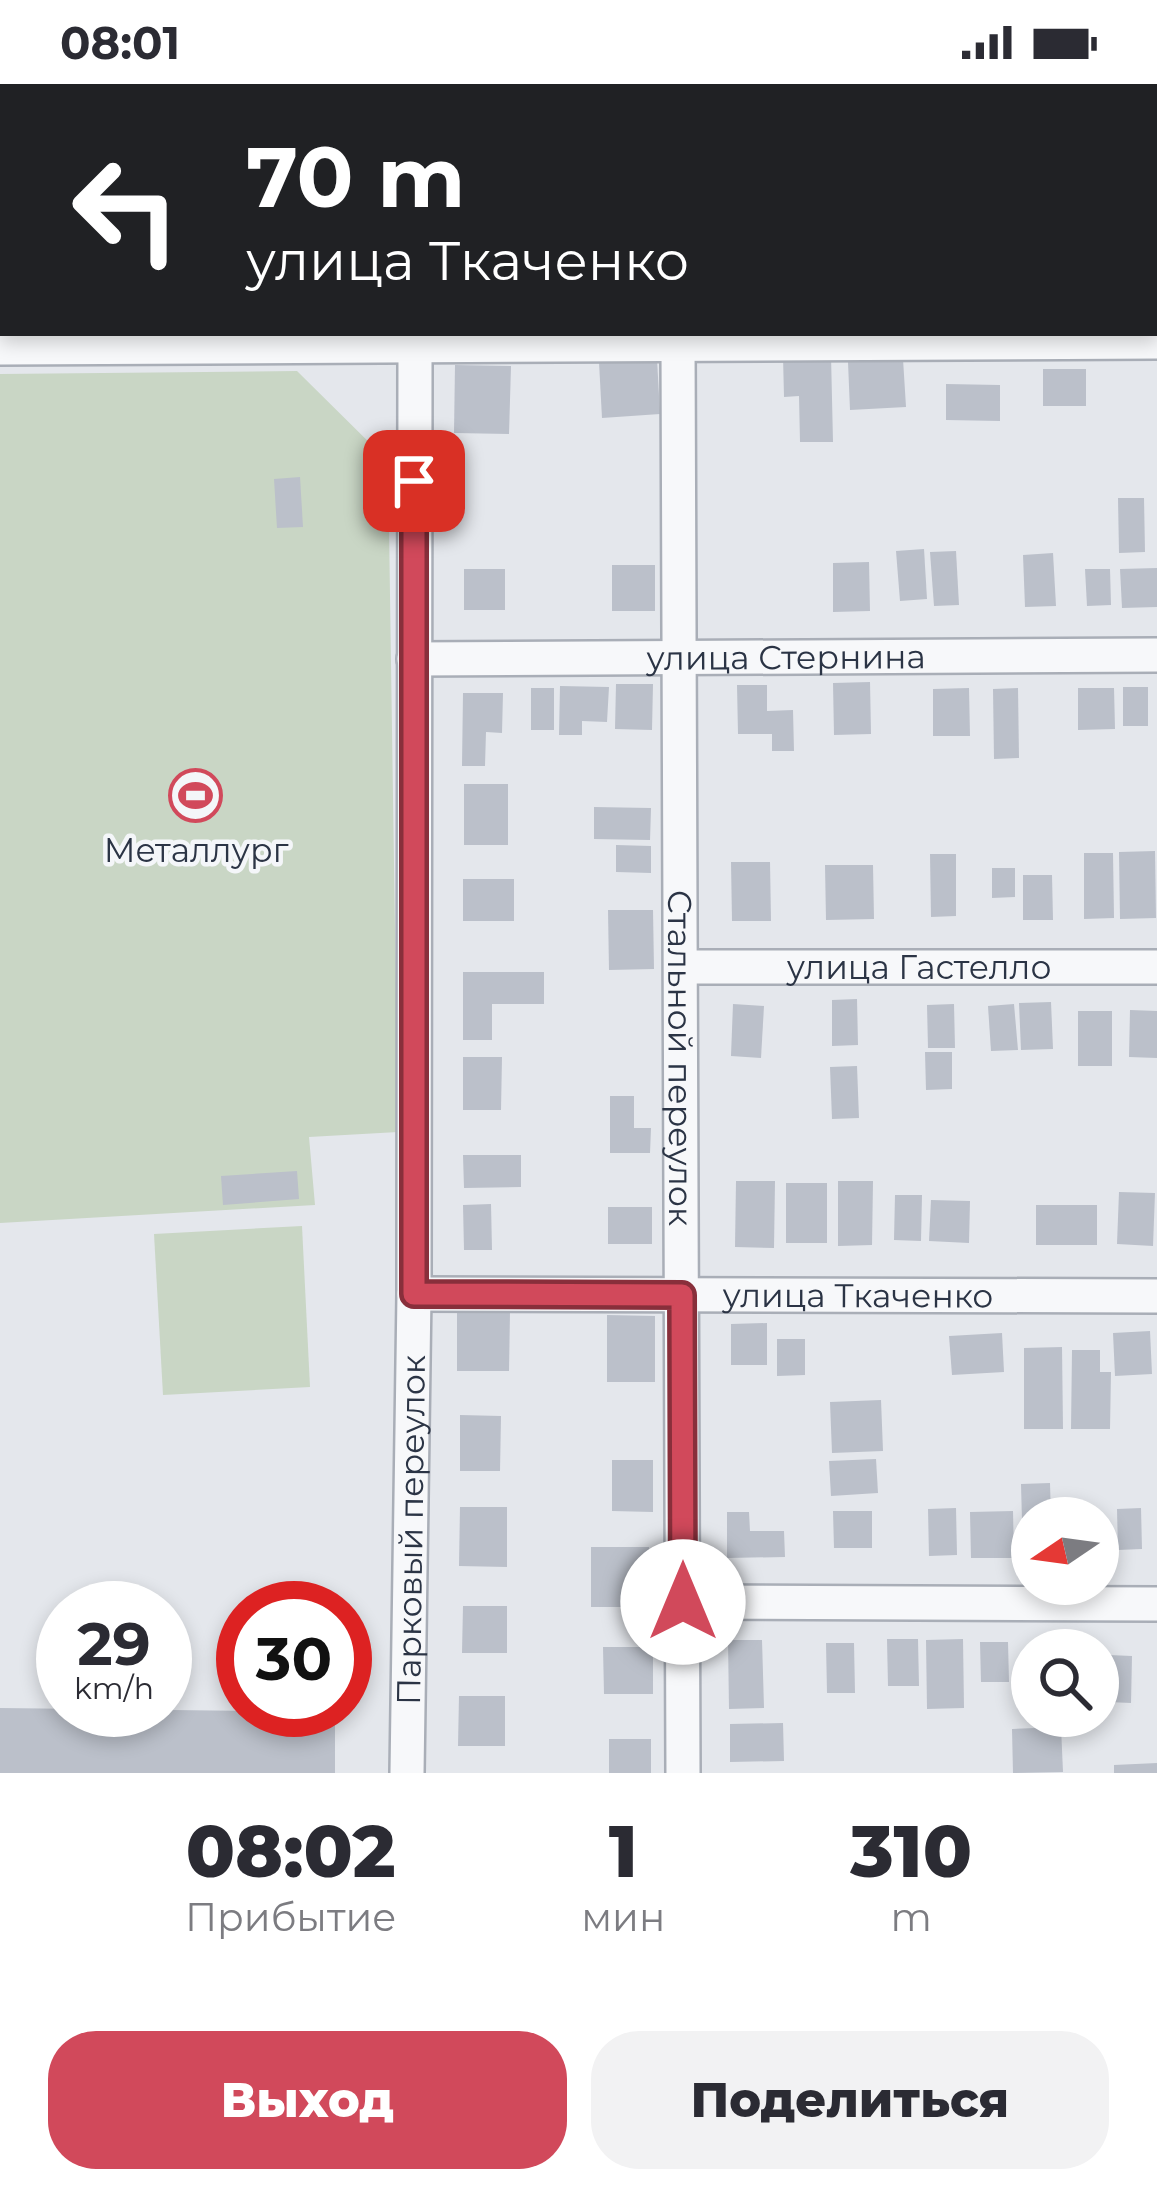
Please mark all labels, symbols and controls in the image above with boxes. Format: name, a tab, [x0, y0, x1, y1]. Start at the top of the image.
text: 08:01	[60, 15, 180, 70]
text: 70 m	[246, 126, 465, 228]
icon: left	[48, 132, 204, 288]
text: улица Ткаченко	[246, 228, 689, 294]
pin	[363, 430, 465, 532]
icon: arrive	[381, 448, 447, 514]
street label: улица Стернина	[645, 636, 926, 678]
sports icon: Металлург	[168, 768, 224, 824]
place label: Металлург	[104, 830, 289, 870]
street label: Стальной переулок	[660, 890, 701, 1226]
street label: улица Гастелло	[786, 947, 1051, 987]
street label: улица Ткаченко	[722, 1275, 993, 1316]
street label: Парковый переулок	[388, 1355, 433, 1705]
north arrow	[1011, 1497, 1119, 1605]
map controls	[1011, 1497, 1119, 1737]
position arrow	[620, 1539, 746, 1665]
speed limit sign: 30	[216, 1581, 372, 1737]
text: 29	[77, 1607, 151, 1680]
button: search	[1011, 1629, 1119, 1737]
text: km/h	[74, 1670, 154, 1707]
text: 08:02	[186, 1807, 396, 1895]
text: 1	[609, 1807, 638, 1895]
text: 310	[850, 1807, 972, 1895]
text: Прибытие	[185, 1893, 396, 1941]
text: мин	[581, 1893, 665, 1941]
text: m	[890, 1893, 932, 1941]
button: Выход	[48, 2031, 567, 2169]
button: Поделиться	[591, 2031, 1109, 2169]

